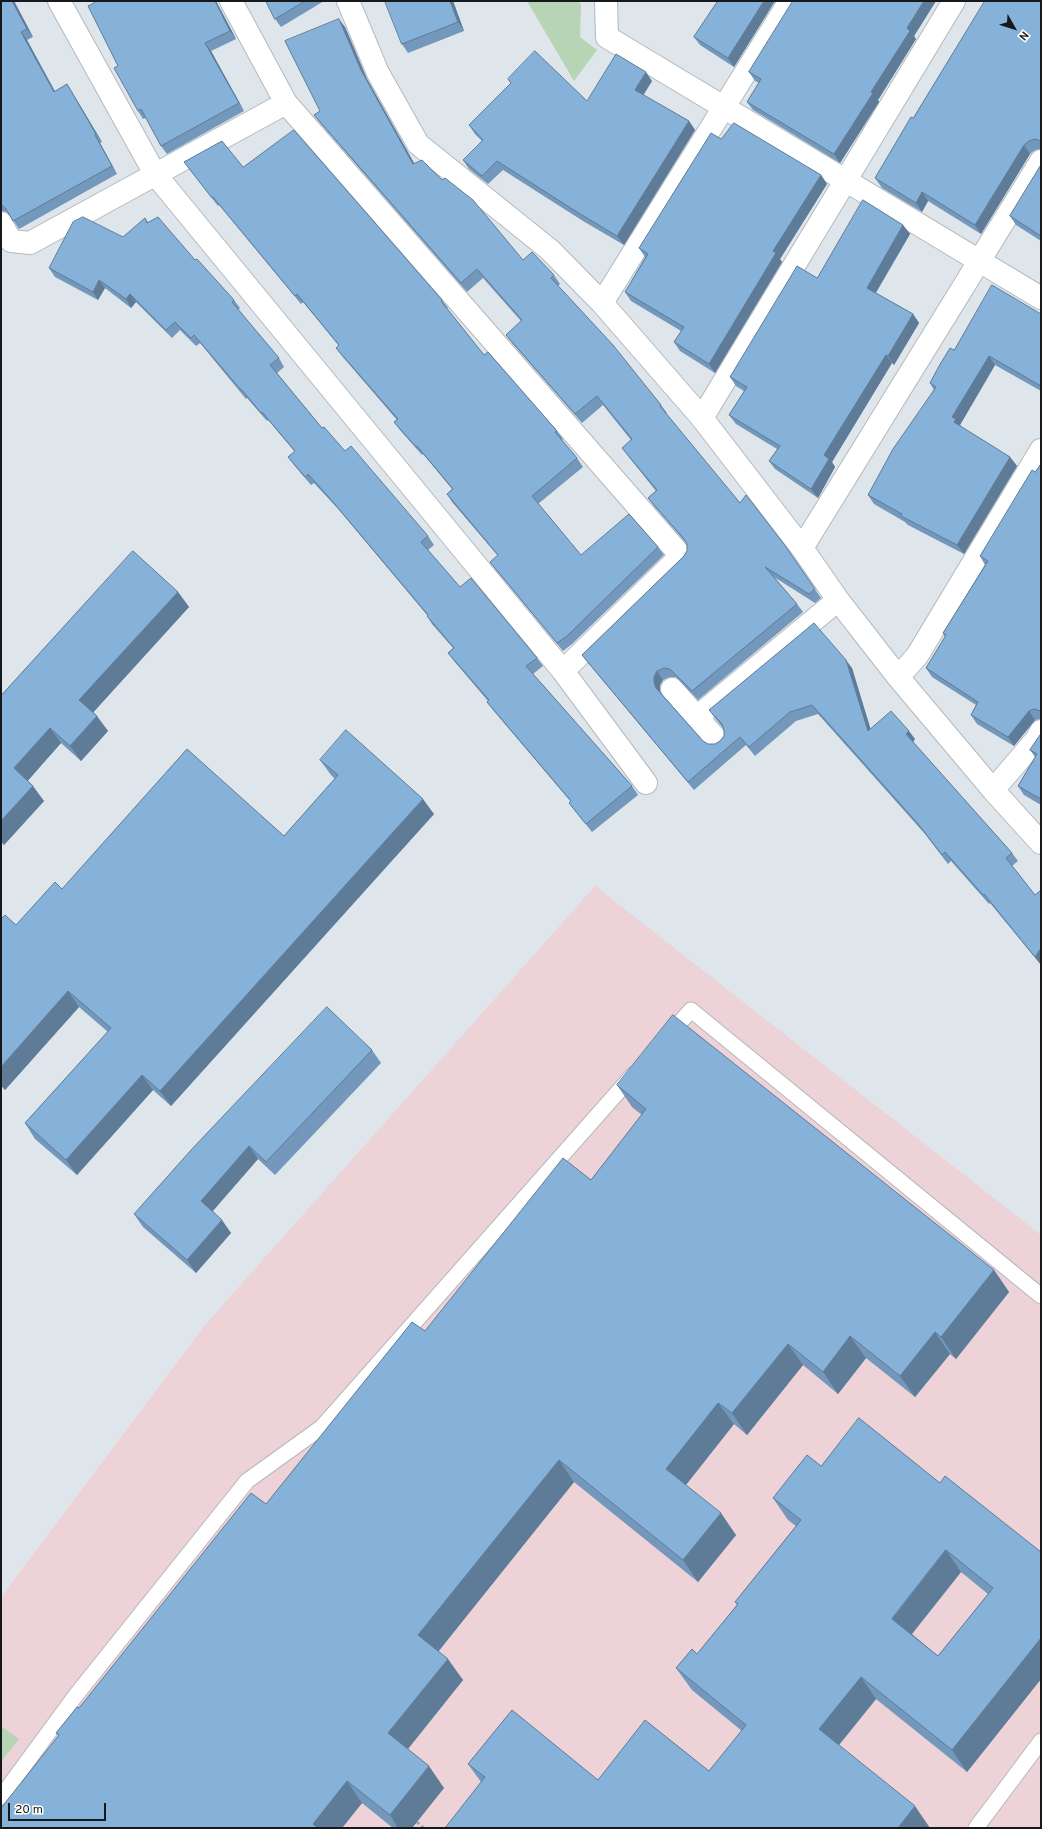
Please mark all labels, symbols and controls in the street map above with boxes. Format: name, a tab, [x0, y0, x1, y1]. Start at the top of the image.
north arrow	[994, 8, 1034, 48]
text: N	[1015, 28, 1031, 43]
scale bar	[10, 1795, 108, 1821]
text: 20 m	[15, 1802, 43, 1818]

